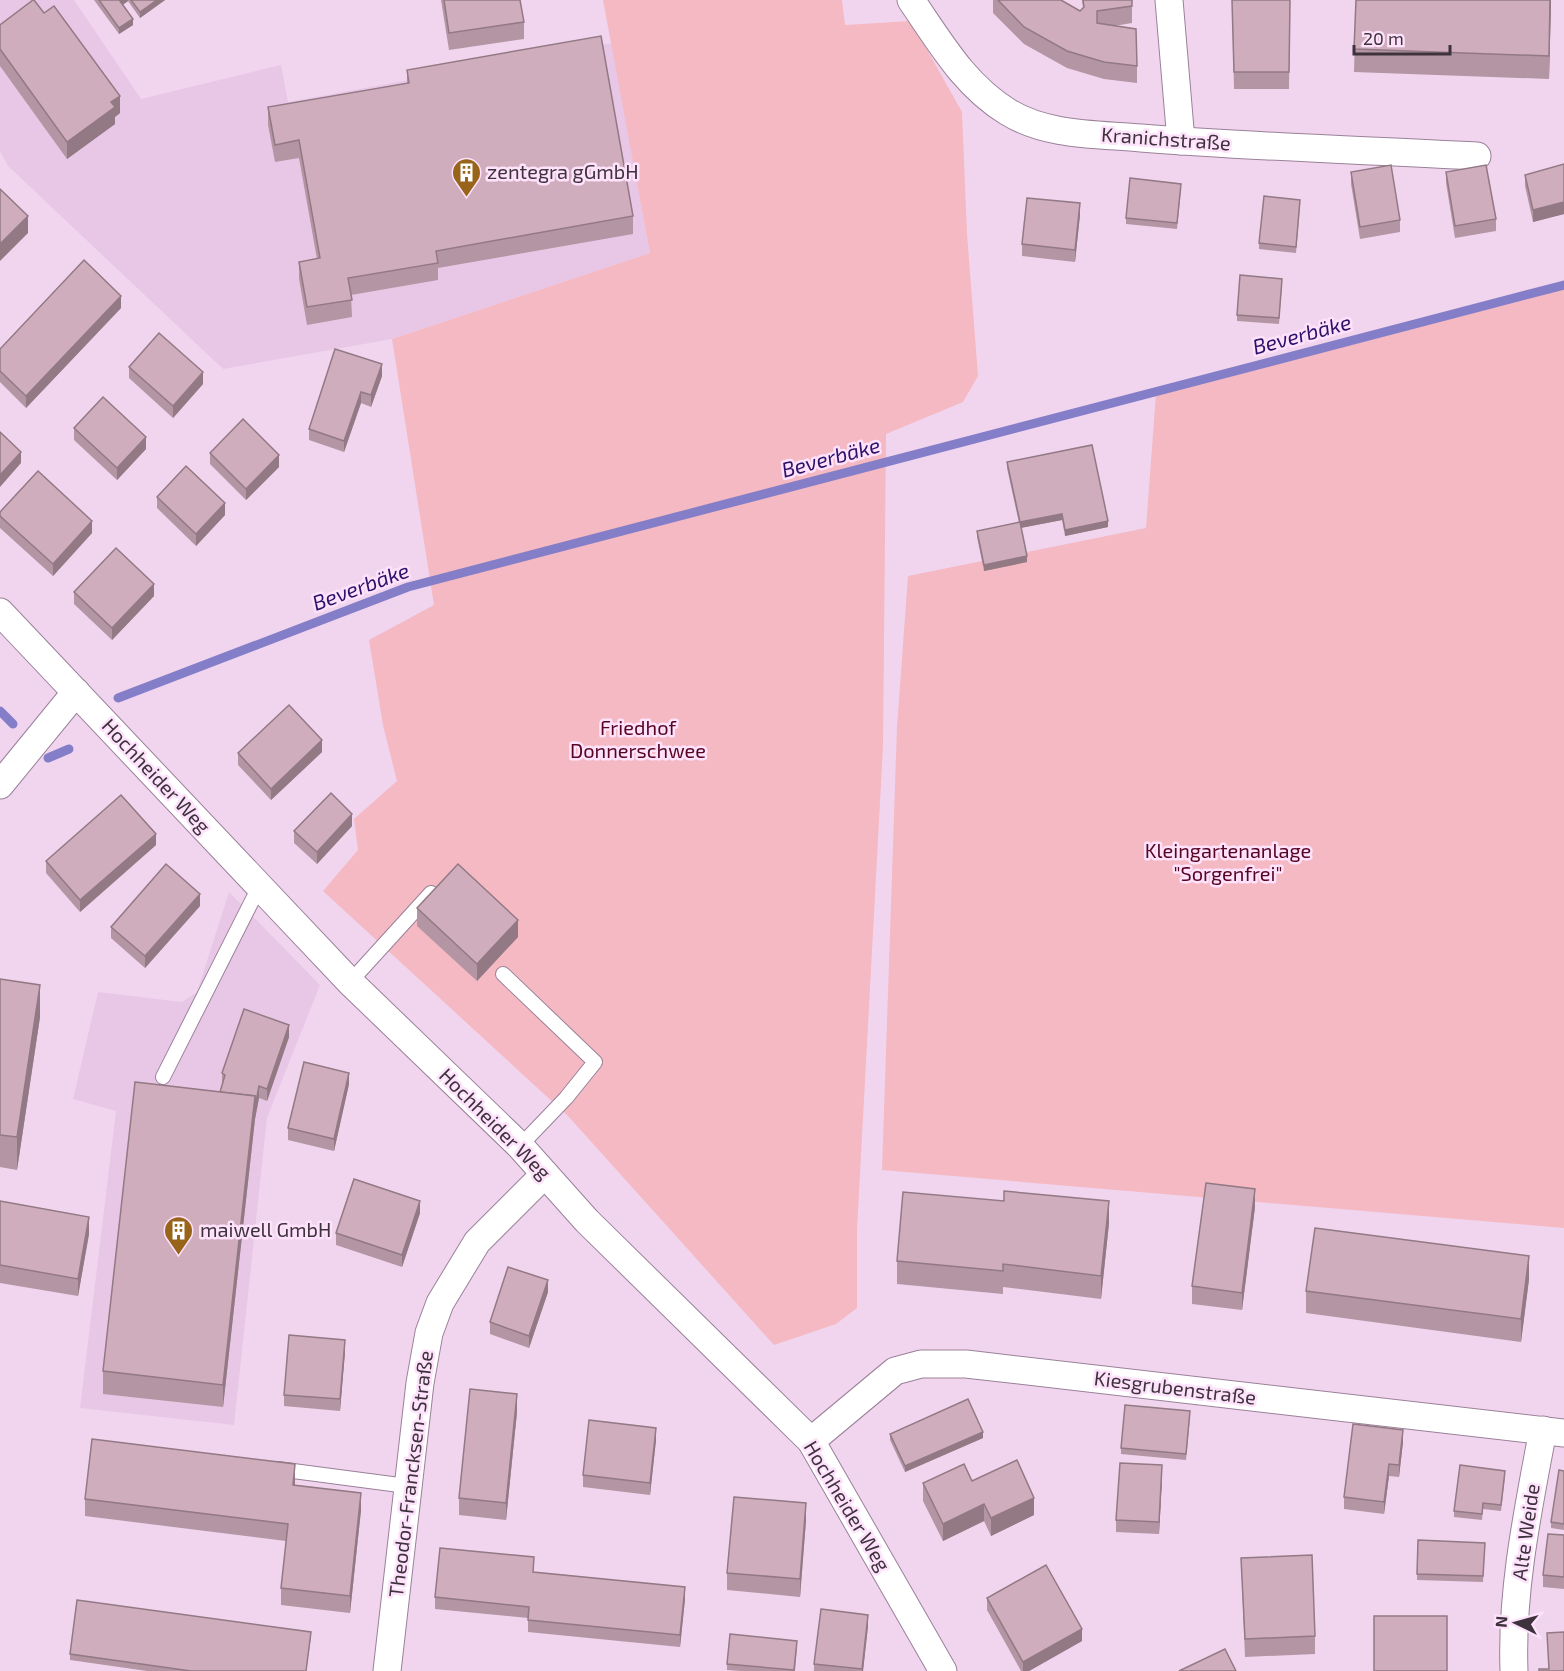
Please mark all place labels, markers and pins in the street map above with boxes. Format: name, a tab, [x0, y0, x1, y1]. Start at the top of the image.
building icon: zentegra gGmbH	[450, 156, 482, 198]
place label: zentegra gGmbH	[487, 159, 639, 183]
building icon: maiwell GmbH	[163, 1214, 195, 1256]
place label: maiwell GmbH	[200, 1217, 331, 1241]

